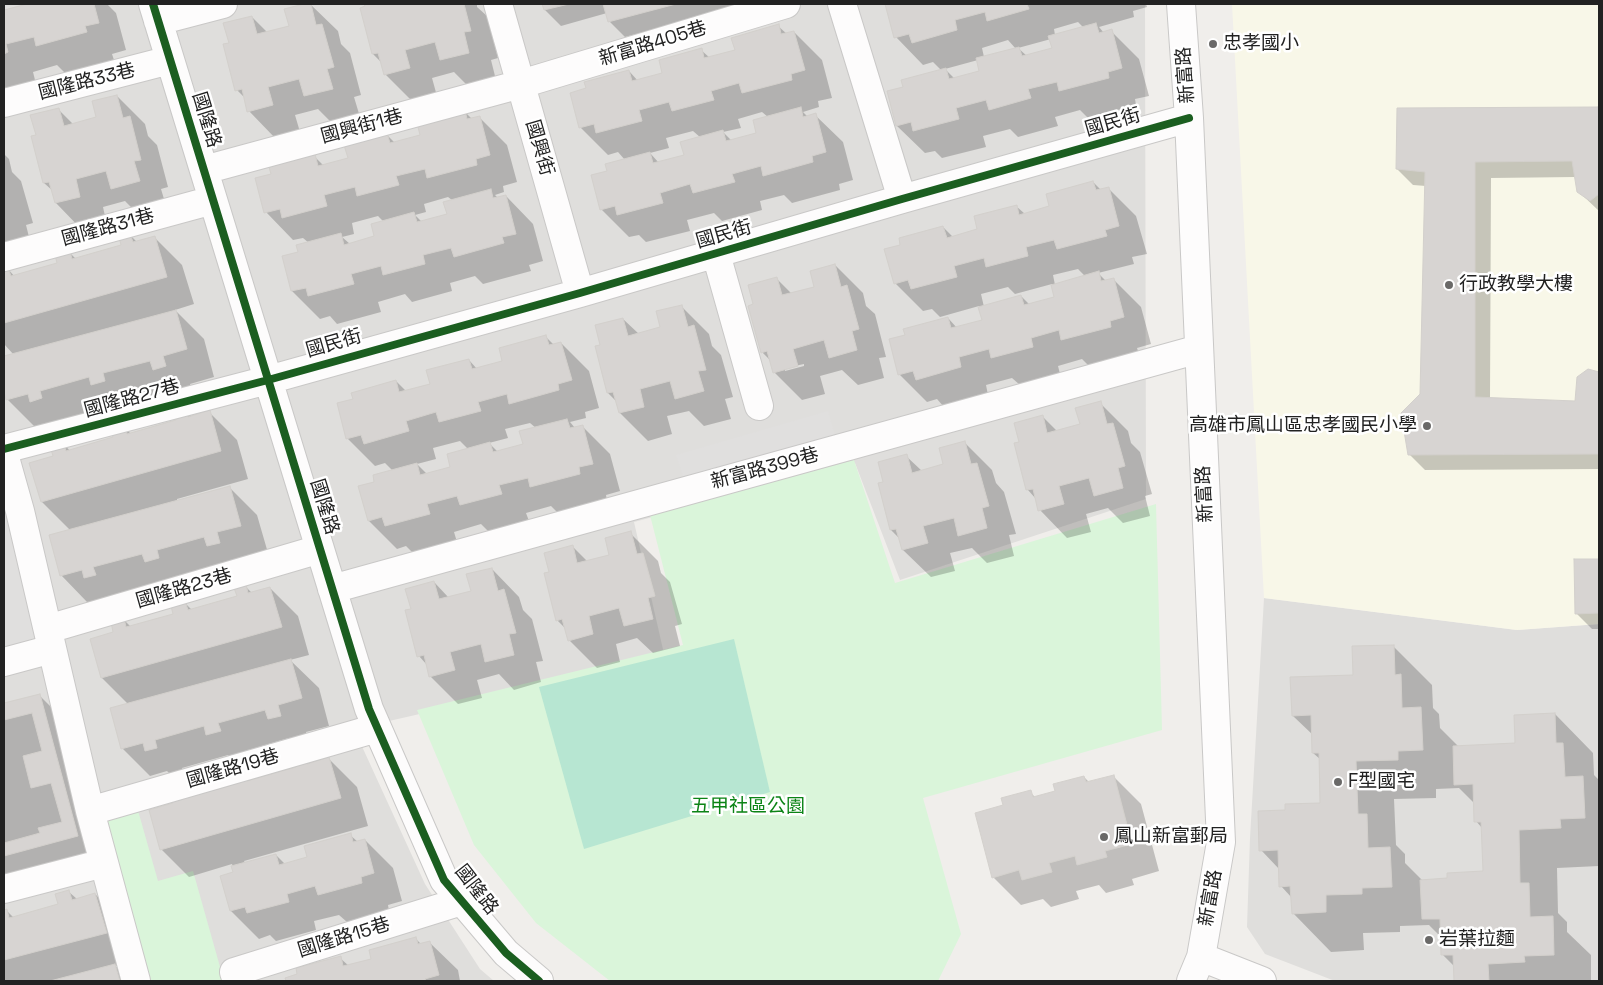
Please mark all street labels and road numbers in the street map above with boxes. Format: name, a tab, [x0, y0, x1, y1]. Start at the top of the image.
street label: 新富路405巷	[596, 17, 710, 71]
street label: 新富路	[1173, 46, 1199, 104]
street label: 國隆路33巷	[36, 59, 138, 105]
street label: 國隆路	[187, 89, 225, 151]
street label: 國民街	[1082, 104, 1144, 142]
street label: 國興街1巷	[319, 105, 405, 149]
street label: 國興街	[520, 117, 558, 179]
street label: 國隆路31巷	[59, 205, 157, 251]
street label: 國民街	[693, 216, 755, 254]
street label: 國民街	[303, 325, 365, 363]
street label: 國隆路27巷	[82, 375, 182, 423]
street label: 新富路399巷	[709, 444, 821, 494]
street label: 新富路	[1192, 465, 1218, 523]
street label: 國隆路	[305, 476, 343, 538]
street label: 國隆路23巷	[133, 564, 235, 614]
street label: 國隆路19巷	[184, 745, 282, 793]
street label: 國隆路	[449, 861, 503, 919]
street label: 新富路	[1195, 868, 1227, 928]
street label: 國隆路15巷	[295, 913, 393, 963]

